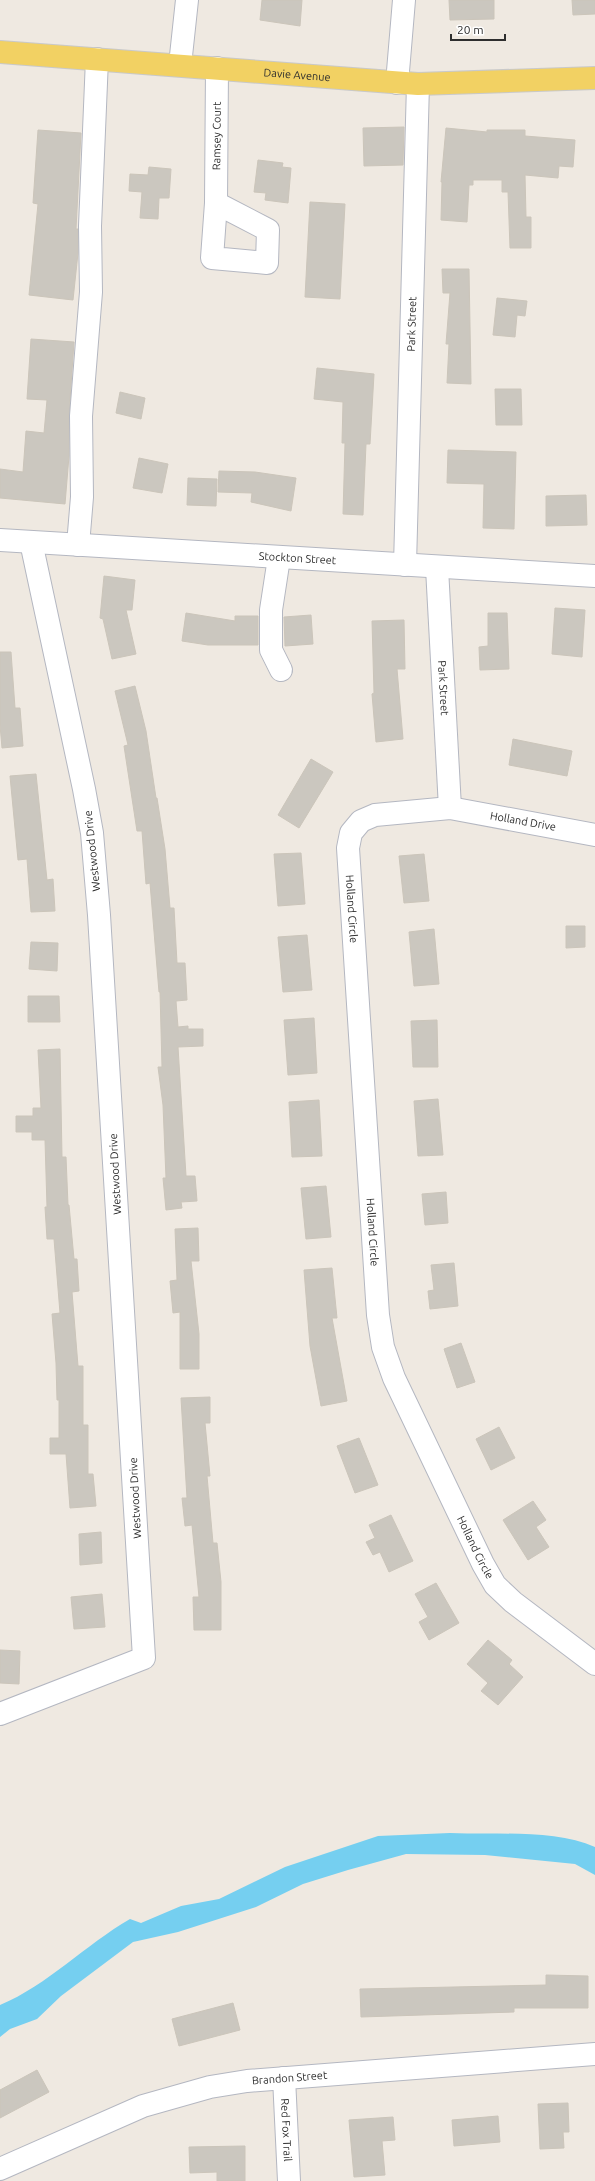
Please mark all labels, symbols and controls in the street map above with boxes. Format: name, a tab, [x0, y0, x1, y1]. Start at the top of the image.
scale bar	[451, 16, 505, 42]
text: 20 m	[457, 23, 484, 36]
street label: Davie Avenue	[263, 66, 331, 83]
street label: Ramsey Court	[210, 101, 223, 170]
street label: Park Street	[405, 296, 418, 352]
street label: Stockton Street	[258, 550, 337, 566]
street label: Park Street	[436, 660, 451, 716]
street label: Holland Drive	[489, 809, 557, 833]
street label: Westwood Drive	[82, 810, 102, 892]
street label: Holland Circle	[344, 874, 360, 943]
street label: Westwood Drive	[107, 1133, 123, 1215]
street label: Holland Circle	[364, 1198, 381, 1267]
street label: Westwood Drive	[127, 1457, 143, 1539]
street label: Holland Circle	[455, 1514, 496, 1581]
street label: Brandon Street	[251, 2069, 328, 2087]
street label: Red Fox Trail	[279, 2098, 294, 2162]

